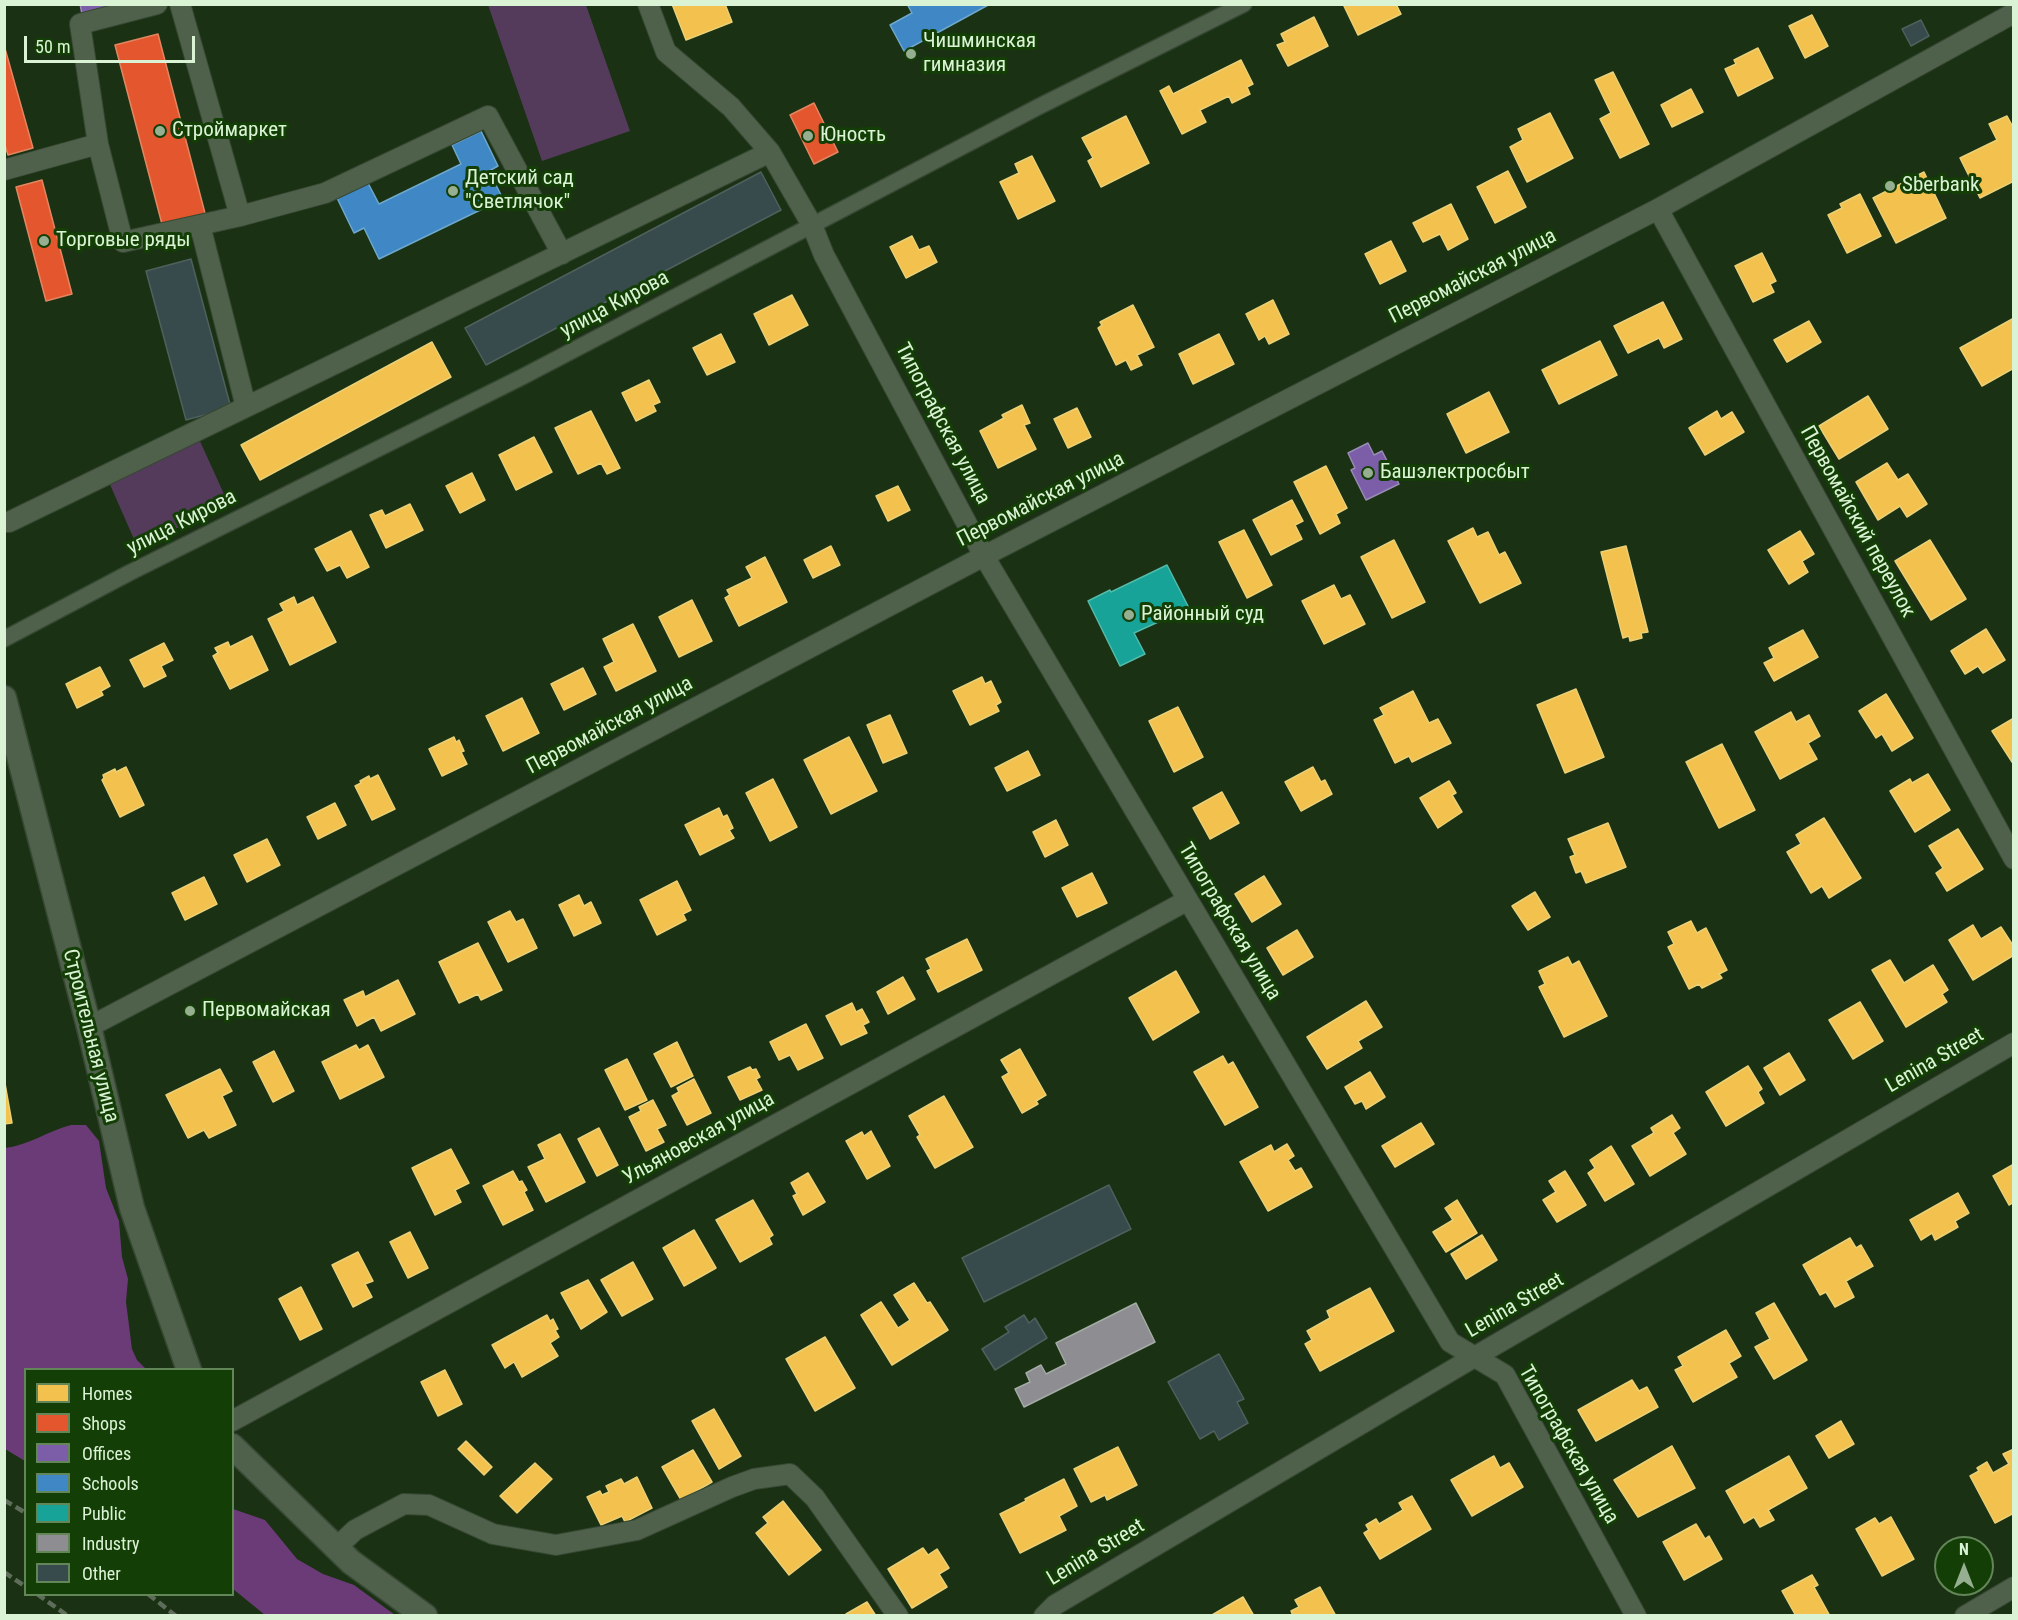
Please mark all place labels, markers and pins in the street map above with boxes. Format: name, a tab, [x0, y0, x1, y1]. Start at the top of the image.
place label: Чишминская гимназия	[923, 29, 1036, 79]
marker: Чишминская гимназия	[904, 47, 918, 61]
place label: Строймаркет	[172, 118, 287, 144]
place label: Юность	[820, 123, 886, 149]
marker: Строймаркет	[153, 124, 167, 138]
marker: Юность	[801, 129, 815, 143]
place label: Детский сад "Светлячок"	[465, 166, 574, 216]
place label: Sberbank	[1902, 173, 1980, 199]
marker: Sberbank	[1883, 179, 1897, 193]
marker: Детский сад "Светлячок"	[446, 184, 460, 198]
place label: Торговые ряды	[56, 228, 191, 254]
marker: Торговые ряды	[37, 234, 51, 248]
place label: Башэлектросбыт	[1380, 460, 1530, 486]
marker: Башэлектросбыт	[1361, 466, 1375, 480]
place label: Районный суд	[1141, 602, 1264, 628]
marker: Районный суд	[1122, 608, 1136, 622]
place label: Первомайская	[202, 998, 331, 1024]
marker: Первомайская	[183, 1004, 197, 1018]

